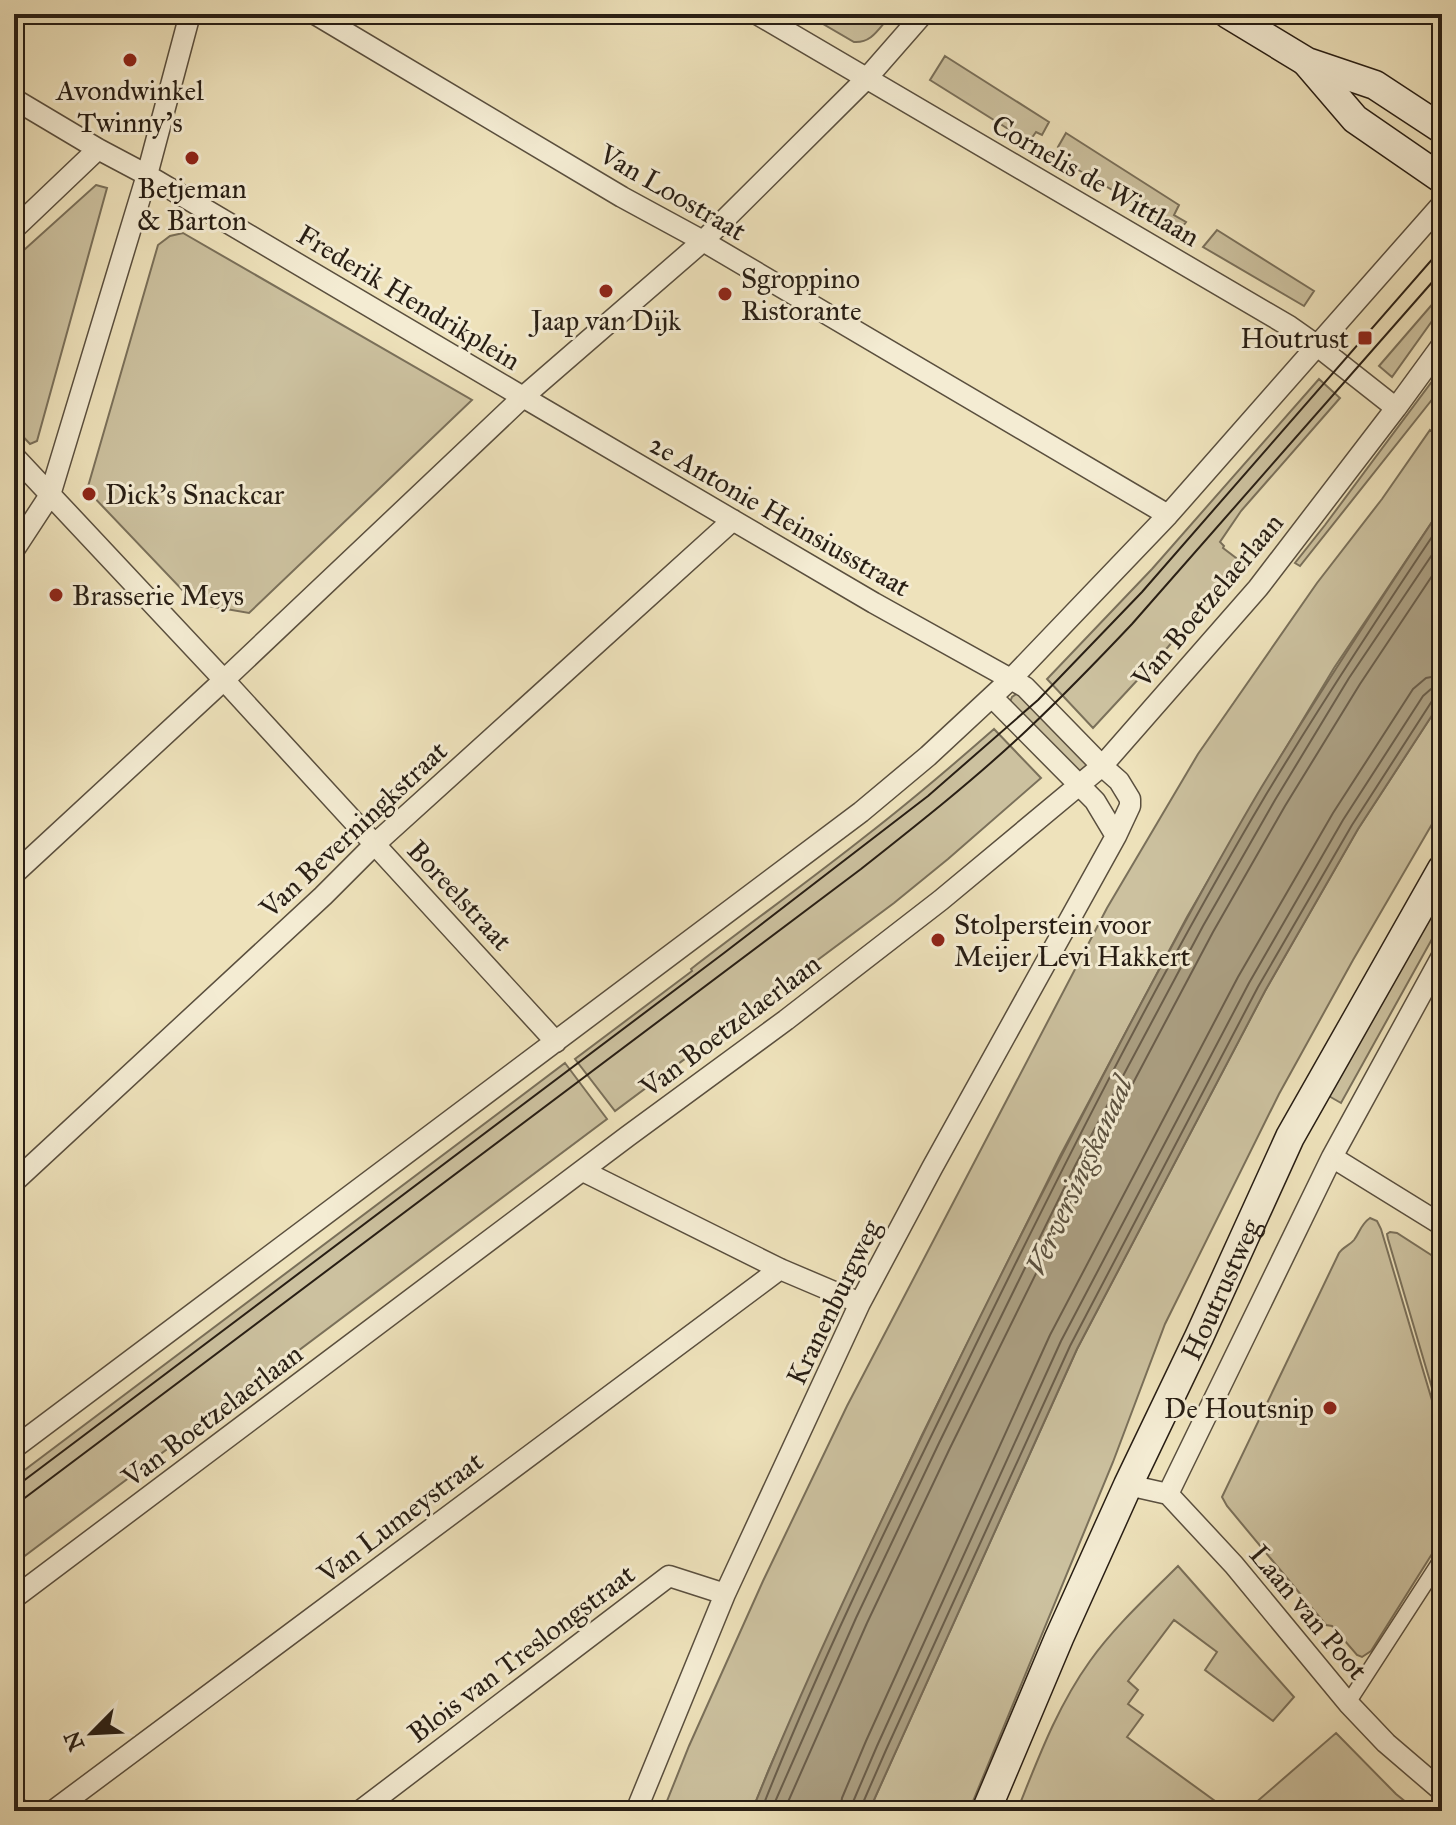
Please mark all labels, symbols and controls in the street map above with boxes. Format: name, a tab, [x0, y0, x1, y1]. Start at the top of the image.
marker: Avondwinkel Twinny's	[121, 51, 139, 69]
place label: Avondwinkel Twinny's	[55, 73, 204, 140]
street label: Cornelis de Wittlaan	[986, 107, 1206, 254]
street label: Van Loostraat	[592, 136, 753, 249]
marker: Betjeman & Barton	[183, 149, 201, 167]
place label: Betjeman & Barton	[137, 171, 247, 238]
street label: Frederik Hendrikplein	[291, 217, 527, 378]
place label: Sgroppino Ristorante	[741, 261, 862, 328]
marker: Jaap van Dijk	[597, 282, 615, 300]
marker: Sgroppino Ristorante	[716, 285, 734, 303]
place label: Jaap van Dijk	[528, 303, 681, 338]
place label: Houtrust	[1240, 321, 1349, 356]
marker: Houtrust	[1356, 329, 1374, 347]
street label: 2e Antonie Heinsiusstraat	[643, 426, 917, 605]
place label: Dick's Snackcar	[105, 477, 285, 512]
marker: Dick's Snackcar	[80, 485, 98, 503]
street label: Van Boetzelaerlaan	[1124, 506, 1291, 695]
place label: Brasserie Meys	[72, 578, 244, 613]
marker: Brasserie Meys	[47, 586, 65, 604]
street label: Van Beverningkstraat	[251, 733, 455, 926]
street label: Boreelstraat	[400, 833, 520, 958]
place label: Stolperstein voor Meijer Levi Hakkert	[954, 907, 1190, 974]
marker: Stolperstein voor Meijer Levi Hakkert	[929, 931, 947, 949]
street label: Van Boetzelaerlaan	[632, 946, 828, 1105]
water label: Verversingskanaal	[1017, 1068, 1142, 1281]
street label: Kranenburgweg	[778, 1213, 889, 1390]
street label: Houtrustweg	[1173, 1213, 1269, 1366]
street label: Van Boetzelaerlaan	[114, 1336, 310, 1495]
place label: De Houtsnip	[1164, 1391, 1314, 1426]
marker: De Houtsnip	[1321, 1399, 1339, 1417]
street label: Van Lumeystraat	[310, 1444, 490, 1592]
street label: Laan van Poot	[1242, 1538, 1375, 1687]
street label: Blois van Treslongstraat	[401, 1556, 642, 1750]
north arrow	[52, 1693, 132, 1773]
text: N	[58, 1727, 90, 1755]

